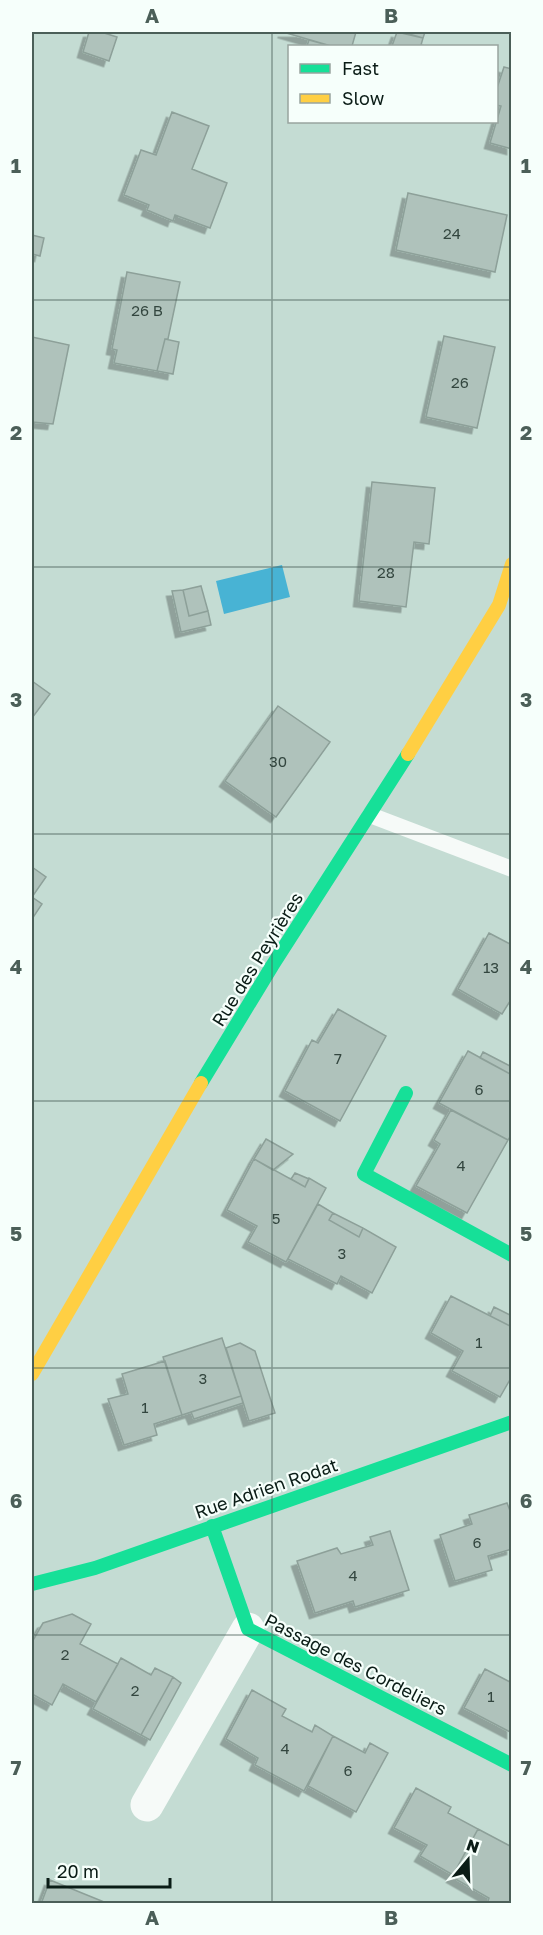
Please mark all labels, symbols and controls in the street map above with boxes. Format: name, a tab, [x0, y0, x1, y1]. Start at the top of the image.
text: A	[145, 3, 159, 27]
text: B	[384, 3, 398, 27]
legend	[288, 45, 498, 123]
text: Fast	[342, 57, 379, 79]
text: Slow	[342, 87, 385, 109]
text: 1	[11, 153, 21, 177]
text: 1	[521, 153, 531, 177]
house number: 24	[443, 224, 461, 242]
house number: 26 B	[131, 301, 163, 319]
house number: 26	[451, 373, 469, 391]
text: 2	[10, 420, 22, 444]
text: 2	[520, 420, 532, 444]
house number: 28	[377, 563, 395, 581]
text: 3	[10, 687, 22, 711]
text: 3	[520, 687, 532, 711]
house number: 30	[269, 752, 287, 770]
street label: Rue des Peyrières	[207, 888, 307, 1030]
text: 4	[10, 954, 22, 978]
text: 4	[520, 954, 532, 978]
house number: 13	[483, 958, 499, 976]
house number: 7	[334, 1049, 342, 1067]
house number: 6	[474, 1080, 484, 1098]
house number: 4	[456, 1156, 466, 1174]
house number: 5	[272, 1209, 280, 1227]
text: 5	[10, 1221, 22, 1245]
text: 5	[520, 1221, 532, 1245]
house number: 3	[338, 1244, 346, 1262]
house number: 1	[475, 1333, 483, 1351]
house number: 3	[199, 1369, 207, 1387]
house number: 1	[141, 1398, 149, 1416]
street label: Rue Adrien Rodat	[192, 1453, 340, 1523]
text: 6	[10, 1488, 22, 1512]
text: 6	[520, 1488, 532, 1512]
house number: 6	[472, 1533, 482, 1551]
house number: 4	[348, 1566, 358, 1584]
street label: Passage des Cordeliers	[261, 1608, 451, 1720]
house number: 2	[61, 1645, 69, 1663]
house number: 2	[131, 1681, 139, 1699]
house number: 1	[487, 1687, 495, 1705]
house number: 4	[280, 1739, 290, 1757]
text: 7	[11, 1755, 22, 1779]
text: 7	[521, 1755, 532, 1779]
house number: 6	[343, 1761, 353, 1779]
north arrow	[438, 1830, 498, 1890]
text: N	[464, 1834, 482, 1857]
scale bar	[48, 1851, 170, 1889]
text: 20 m	[57, 1860, 99, 1882]
text: A	[145, 1905, 159, 1929]
text: B	[384, 1905, 398, 1929]

